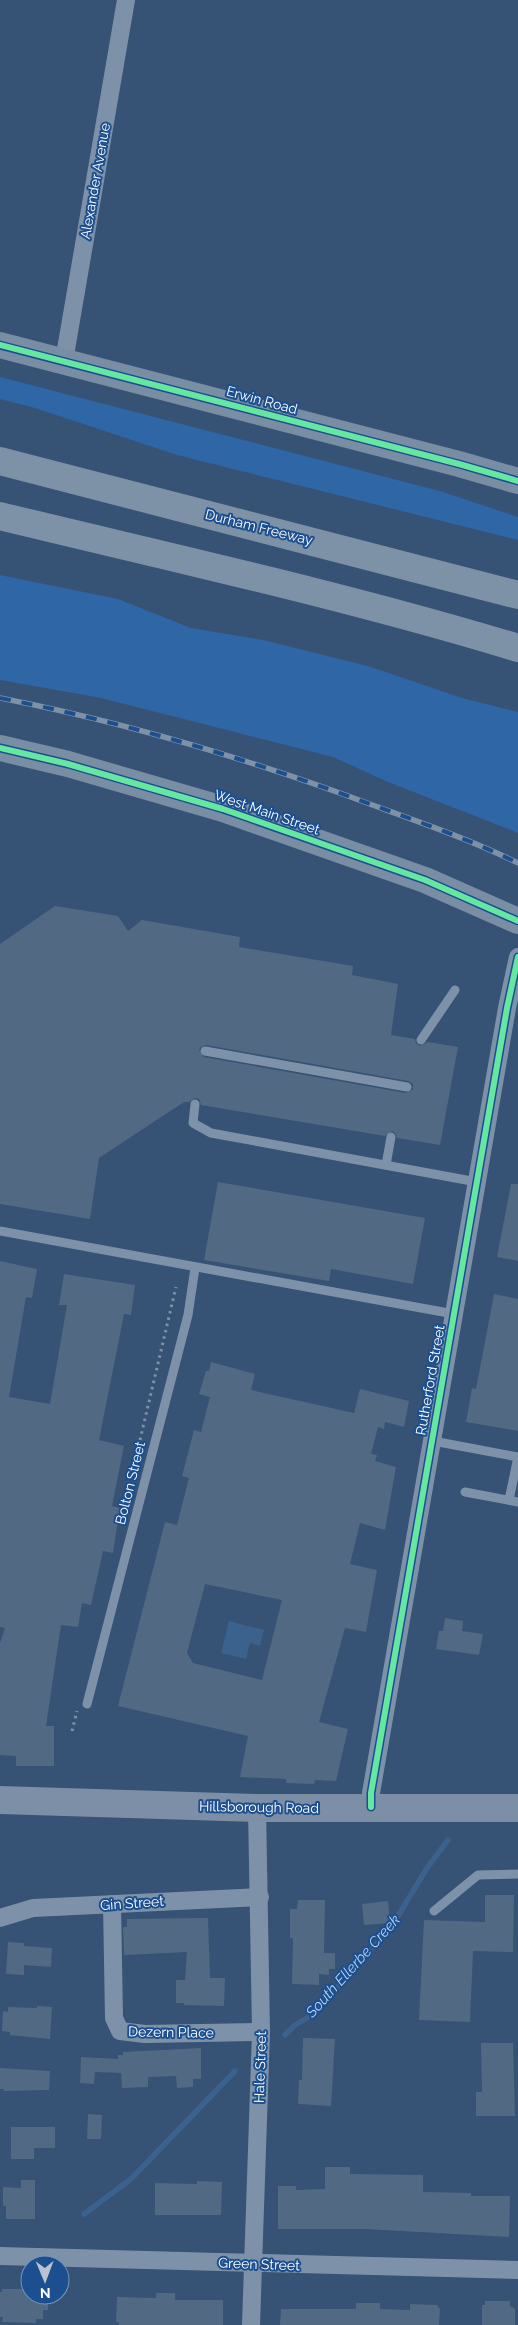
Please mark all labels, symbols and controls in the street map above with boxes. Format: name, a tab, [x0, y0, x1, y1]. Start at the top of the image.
street label: Alexander Avenue	[77, 122, 113, 240]
street label: Erwin Road	[225, 383, 299, 417]
street label: Durham Freeway	[204, 506, 315, 548]
street label: West Main Street	[212, 786, 322, 838]
street label: Rutherford Street	[412, 1323, 448, 1436]
street label: Bolton Street	[112, 1440, 148, 1526]
street label: Hillsborough Road	[199, 1798, 319, 1816]
street label: Gin Street	[100, 1893, 165, 1913]
water label: South Ellerbe Creek	[301, 1911, 404, 2022]
street label: Dezern Place	[128, 2023, 214, 2041]
street label: Hale Street	[251, 2030, 269, 2103]
north arrow	[20, 2255, 70, 2305]
street label: Green Street	[218, 2255, 300, 2273]
text: N	[40, 2285, 51, 2301]

